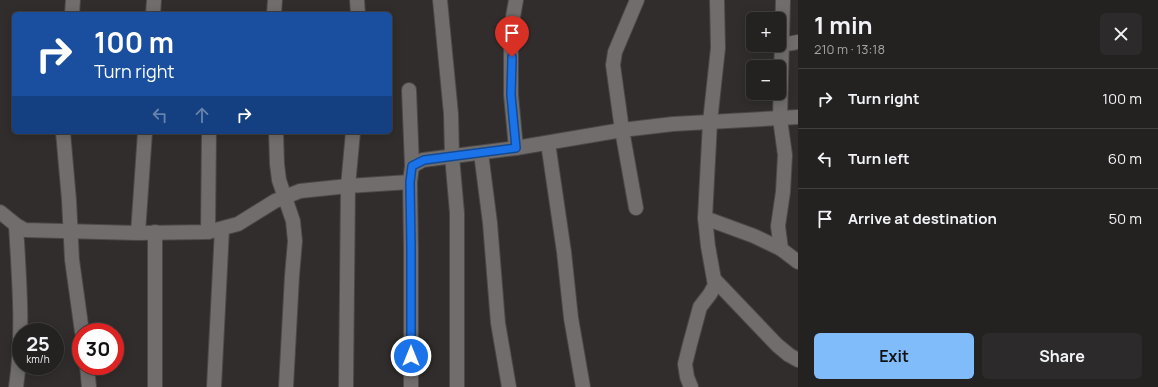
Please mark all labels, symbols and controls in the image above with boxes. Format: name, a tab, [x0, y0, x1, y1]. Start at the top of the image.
text: 1 min	[814, 8, 873, 41]
map controls	[746, 12, 786, 100]
button: +	[746, 12, 786, 52]
button: close	[1100, 13, 1142, 55]
pin	[495, 16, 529, 57]
icon: arrive	[501, 22, 523, 44]
text: 100 m	[94, 23, 174, 61]
icon: right	[28, 28, 80, 80]
text: 210 m · 13:18	[814, 40, 885, 58]
text: Turn right	[94, 59, 175, 83]
button: −	[746, 60, 786, 100]
icon: right	[814, 88, 836, 110]
text: Turn right	[848, 88, 919, 109]
text: 100 m	[1102, 88, 1142, 109]
icon: left	[149, 104, 171, 126]
icon: ahead	[191, 104, 213, 126]
icon: right	[233, 104, 255, 126]
icon: left	[814, 148, 836, 170]
text: Turn left	[848, 148, 910, 169]
text: 60 m	[1108, 148, 1142, 169]
icon: arrive	[814, 208, 836, 230]
text: Arrive at destination	[848, 208, 997, 229]
text: 50 m	[1108, 208, 1142, 229]
speed limit sign: 30	[72, 323, 124, 375]
text: 25	[26, 330, 50, 357]
button: Exit	[814, 333, 974, 379]
button: Share	[982, 333, 1142, 379]
position arrow	[390, 335, 432, 377]
text: km/h	[26, 352, 50, 366]

